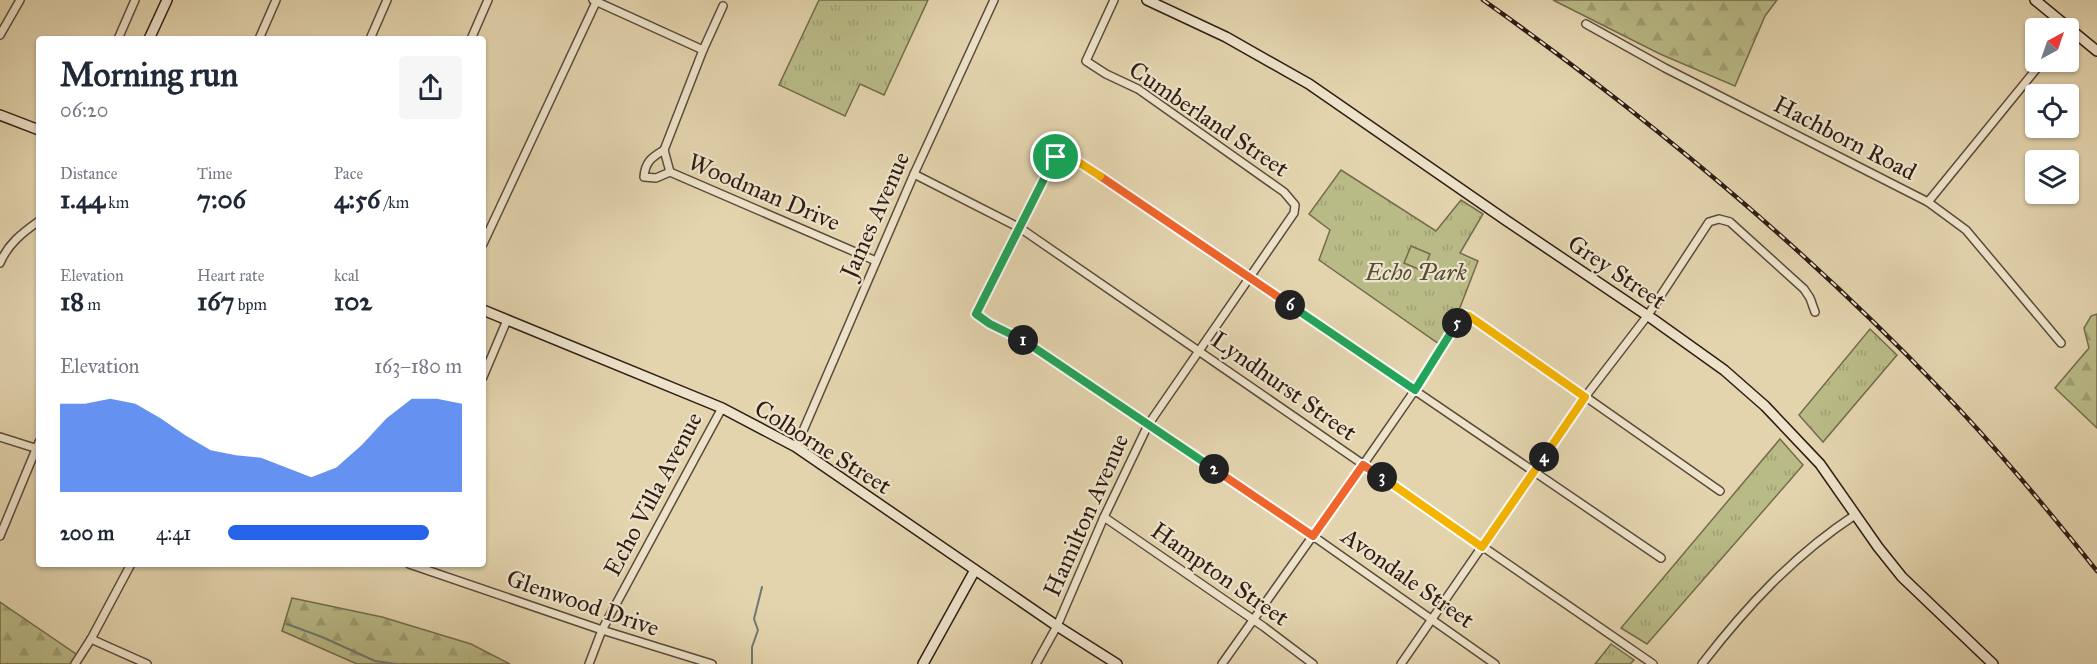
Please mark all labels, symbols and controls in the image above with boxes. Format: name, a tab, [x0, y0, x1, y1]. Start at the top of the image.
north arrow	[2025, 18, 2079, 72]
map controls	[2025, 18, 2079, 204]
text: Morning run	[60, 55, 238, 95]
street label: Cumberland Street	[1123, 55, 1295, 184]
button: share	[399, 56, 462, 119]
button: locate	[2025, 84, 2079, 138]
street label: Hachborn Road	[1768, 89, 1922, 187]
text: 06:20	[60, 98, 108, 122]
pin	[1030, 131, 1081, 182]
icon: arrive	[1039, 140, 1072, 173]
street label: Woodman Drive	[683, 146, 845, 238]
street label: James Avenue	[833, 147, 916, 286]
button: layers	[2025, 150, 2079, 204]
text: Distance	[60, 164, 117, 183]
text: Time	[197, 164, 232, 183]
text: Pace	[334, 164, 363, 183]
text: 1.44	[60, 183, 105, 215]
text: 7:06	[197, 183, 246, 215]
text: 4:56	[334, 183, 380, 215]
text: km	[105, 193, 129, 212]
text: /km	[380, 193, 409, 212]
street label: Grey Street	[1562, 228, 1672, 316]
park label: Echo Park	[1364, 257, 1467, 287]
text: Elevation	[60, 266, 124, 285]
text: Heart rate	[197, 266, 264, 285]
text: kcal	[334, 266, 359, 285]
text: 18	[60, 285, 84, 317]
text: 167	[197, 285, 234, 317]
text: 102	[334, 285, 372, 317]
pin: 6	[1275, 290, 1305, 320]
text: m	[84, 295, 101, 314]
text: bpm	[234, 295, 267, 314]
text: 6	[1286, 295, 1294, 314]
pin: 5	[1442, 308, 1472, 338]
text: 5	[1453, 313, 1461, 332]
pin: 1	[1008, 325, 1038, 355]
street label: Lyndhurst Street	[1205, 325, 1363, 448]
text: 1	[1020, 330, 1026, 349]
text: Elevation	[60, 354, 139, 378]
text: 163–180 m	[374, 354, 462, 378]
street label: Colborne Street	[749, 393, 897, 501]
street label: Echo Villa Avenue	[597, 407, 709, 581]
street label: Hamilton Avenue	[1037, 429, 1135, 601]
pin: 4	[1529, 442, 1559, 472]
text: 4	[1540, 447, 1548, 466]
pin: 2	[1199, 454, 1229, 484]
text: 2	[1210, 459, 1218, 478]
pin: 3	[1367, 462, 1397, 492]
text: 3	[1379, 467, 1385, 486]
street label: Hampton Street	[1145, 515, 1295, 633]
text: 200 m	[60, 521, 114, 545]
text: 4:41	[156, 521, 191, 545]
street label: Avondale Street	[1335, 521, 1481, 635]
street label: Glenwood Drive	[503, 563, 663, 643]

